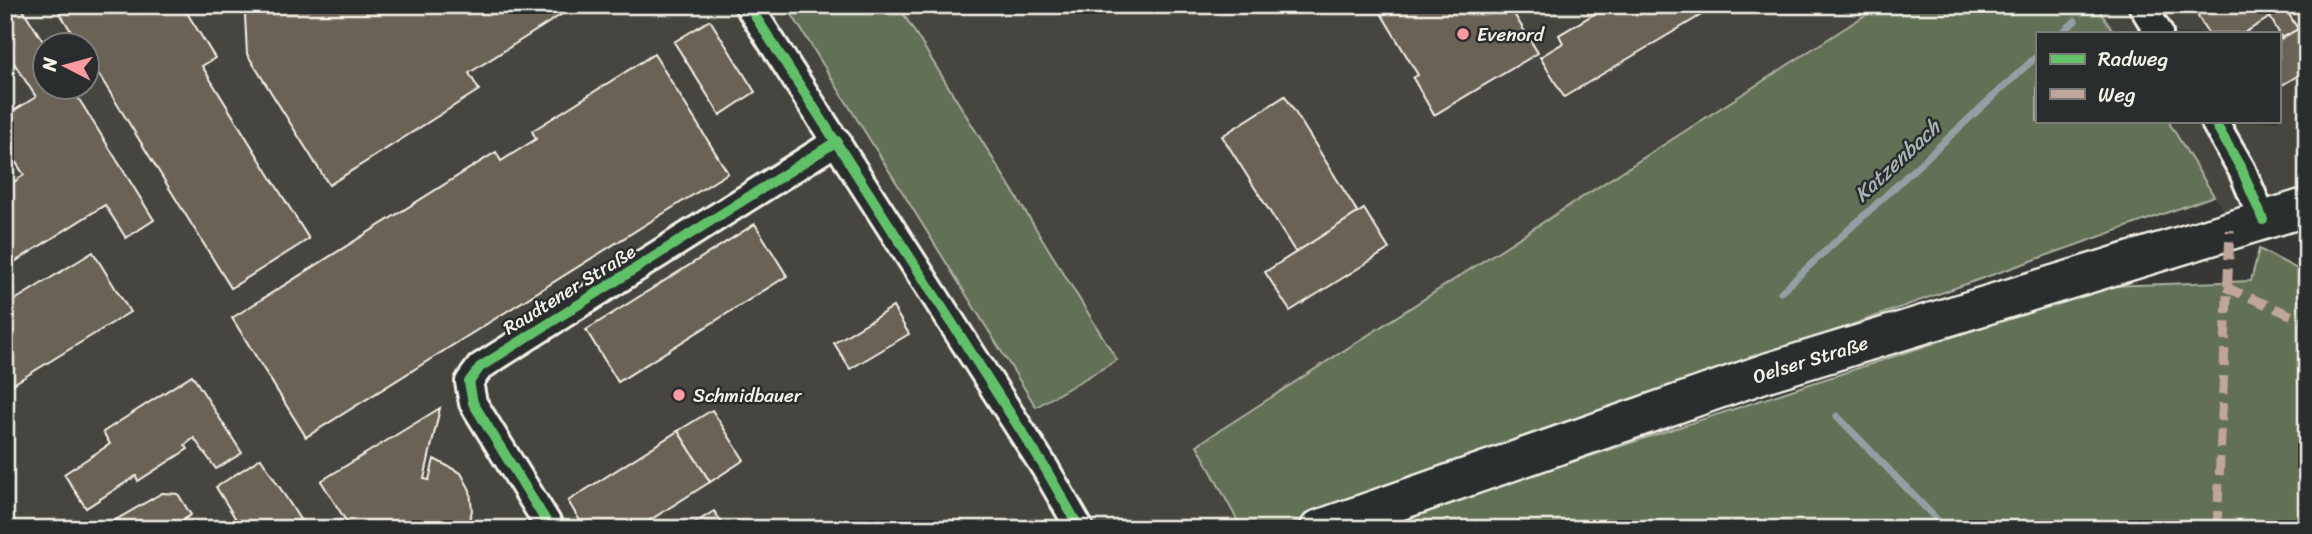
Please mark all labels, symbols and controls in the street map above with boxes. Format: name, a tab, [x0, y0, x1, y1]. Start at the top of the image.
place label: Evenord	[1477, 18, 1546, 51]
marker: Evenord	[1455, 26, 1471, 42]
north arrow	[32, 32, 102, 102]
legend	[2036, 32, 2280, 122]
text: Radweg	[2098, 40, 2168, 78]
text: N	[32, 55, 67, 74]
text: Weg	[2098, 76, 2136, 114]
water label: Katzenbach	[1844, 109, 1951, 212]
street label: Raudtener Straße	[496, 235, 642, 344]
street label: Oelser Straße	[1748, 326, 1873, 393]
place label: Schmidbauer	[693, 379, 803, 412]
marker: Schmidbauer	[671, 387, 687, 403]

